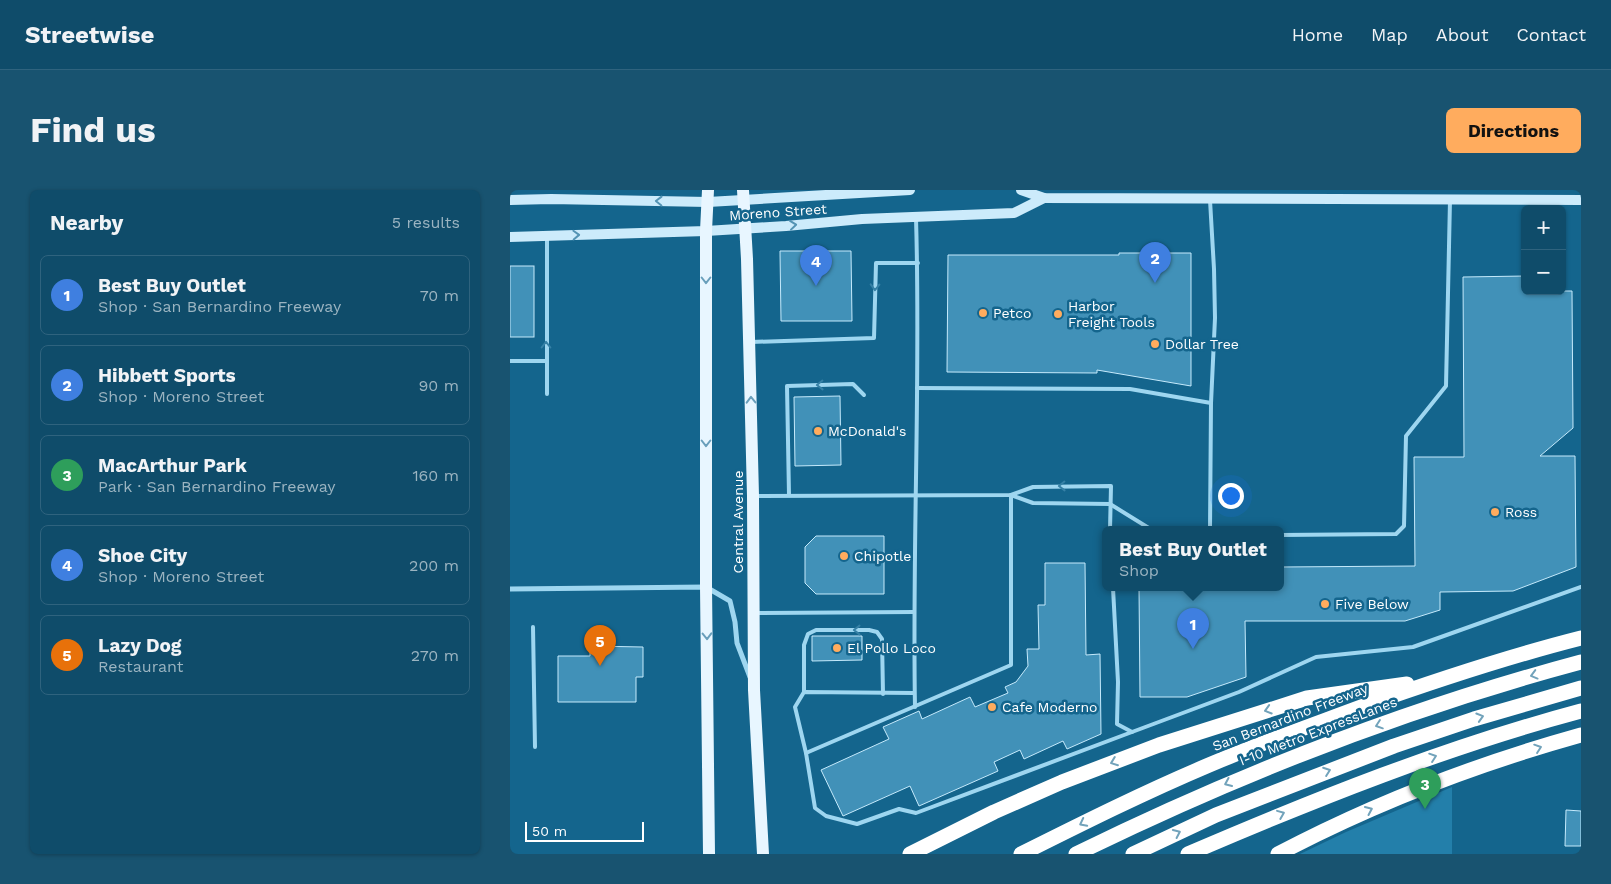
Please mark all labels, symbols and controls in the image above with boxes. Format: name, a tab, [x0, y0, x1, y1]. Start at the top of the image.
text: Streetwise	[25, 21, 154, 49]
text: Home	[1292, 24, 1343, 45]
text: Map	[1371, 24, 1408, 45]
text: About	[1436, 24, 1488, 45]
text: Contact	[1516, 24, 1586, 45]
button: Directions	[1446, 108, 1581, 153]
text: Find us	[30, 109, 156, 151]
one-way arrow	[655, 196, 662, 206]
street label: Moreno Street	[729, 201, 827, 223]
map controls	[1521, 205, 1566, 295]
button: +	[1521, 205, 1566, 250]
text: Nearby	[50, 210, 123, 235]
text: 5 results	[392, 213, 460, 232]
one-way arrow	[789, 220, 797, 231]
one-way arrow	[572, 229, 580, 240]
pin: 2	[1139, 242, 1171, 283]
pin: 4	[800, 245, 832, 286]
button: −	[1521, 250, 1566, 295]
text: Best Buy Outlet	[98, 274, 246, 297]
one-way arrow	[701, 276, 711, 284]
one-way arrow	[870, 284, 880, 291]
text: 1	[64, 286, 70, 305]
text: 70 m	[420, 286, 459, 305]
text: Shop · San Bernardino Freeway	[98, 297, 341, 316]
place label: Harbor Freight Tools	[1068, 298, 1155, 330]
place label: Petco	[993, 305, 1031, 321]
marker: Petco	[977, 307, 989, 319]
marker: Harbor Freight Tools	[1052, 308, 1064, 320]
place label: Dollar Tree	[1165, 336, 1239, 352]
marker: Dollar Tree	[1149, 338, 1161, 350]
one-way arrow	[541, 341, 551, 348]
text: Hibbett Sports	[98, 364, 236, 387]
text: 2	[62, 376, 72, 395]
text: 90 m	[418, 376, 459, 395]
one-way arrow	[816, 380, 824, 390]
text: Shop · Moreno Street	[98, 387, 264, 406]
one-way arrow	[746, 395, 756, 403]
place label: McDonald's	[828, 423, 906, 439]
marker: McDonald's	[812, 425, 824, 437]
one-way arrow	[701, 439, 711, 447]
text: MacArthur Park	[98, 454, 247, 477]
text: 3	[62, 466, 72, 485]
text: 160 m	[412, 466, 459, 485]
street label: Central Avenue	[730, 470, 746, 574]
text: Park · San Bernardino Freeway	[98, 477, 336, 496]
one-way arrow	[1058, 481, 1066, 492]
your location	[1218, 483, 1244, 509]
place label: Ross	[1505, 504, 1537, 520]
marker: Ross	[1489, 506, 1501, 518]
popup	[1102, 526, 1284, 591]
text: Best Buy Outlet	[1119, 538, 1267, 561]
text: Shoe City	[98, 544, 187, 567]
place label: Chipotle	[854, 548, 911, 564]
marker: Chipotle	[838, 550, 850, 562]
text: 4	[62, 556, 72, 575]
text: 200 m	[409, 556, 459, 575]
text: Shop	[1119, 561, 1159, 580]
text: Shop · Moreno Street	[98, 567, 264, 586]
place label: Five Below	[1335, 596, 1409, 612]
marker: Five Below	[1319, 598, 1331, 610]
pin: 1	[1177, 608, 1209, 649]
pin: 5	[584, 625, 616, 666]
one-way arrow	[853, 625, 860, 635]
one-way arrow	[702, 632, 712, 640]
text: Lazy Dog	[98, 634, 182, 657]
place label: El Pollo Loco	[847, 640, 936, 656]
marker: El Pollo Loco	[831, 642, 843, 654]
text: 5	[62, 646, 72, 665]
text: 270 m	[411, 646, 459, 665]
text: Restaurant	[98, 657, 184, 676]
one-way arrow	[1530, 669, 1538, 679]
street label: San Bernardino Freeway	[1210, 680, 1371, 754]
street label: I-10 Metro ExpressLanes	[1237, 693, 1399, 769]
place label: Cafe Moderno	[1002, 699, 1098, 715]
marker: Cafe Moderno	[986, 701, 998, 713]
one-way arrow	[1264, 704, 1272, 714]
one-way arrow	[1476, 713, 1484, 723]
one-way arrow	[1376, 719, 1384, 729]
one-way arrow	[1533, 744, 1542, 754]
one-way arrow	[1428, 753, 1436, 763]
one-way arrow	[1110, 755, 1119, 766]
one-way arrow	[1322, 767, 1331, 777]
pin: 3	[1409, 768, 1441, 809]
one-way arrow	[1224, 777, 1233, 788]
one-way arrow	[1364, 806, 1373, 817]
one-way arrow	[1276, 810, 1284, 820]
one-way arrow	[1079, 817, 1088, 827]
scale bar	[525, 819, 644, 842]
text: 50 m	[532, 823, 567, 839]
one-way arrow	[1172, 829, 1181, 839]

